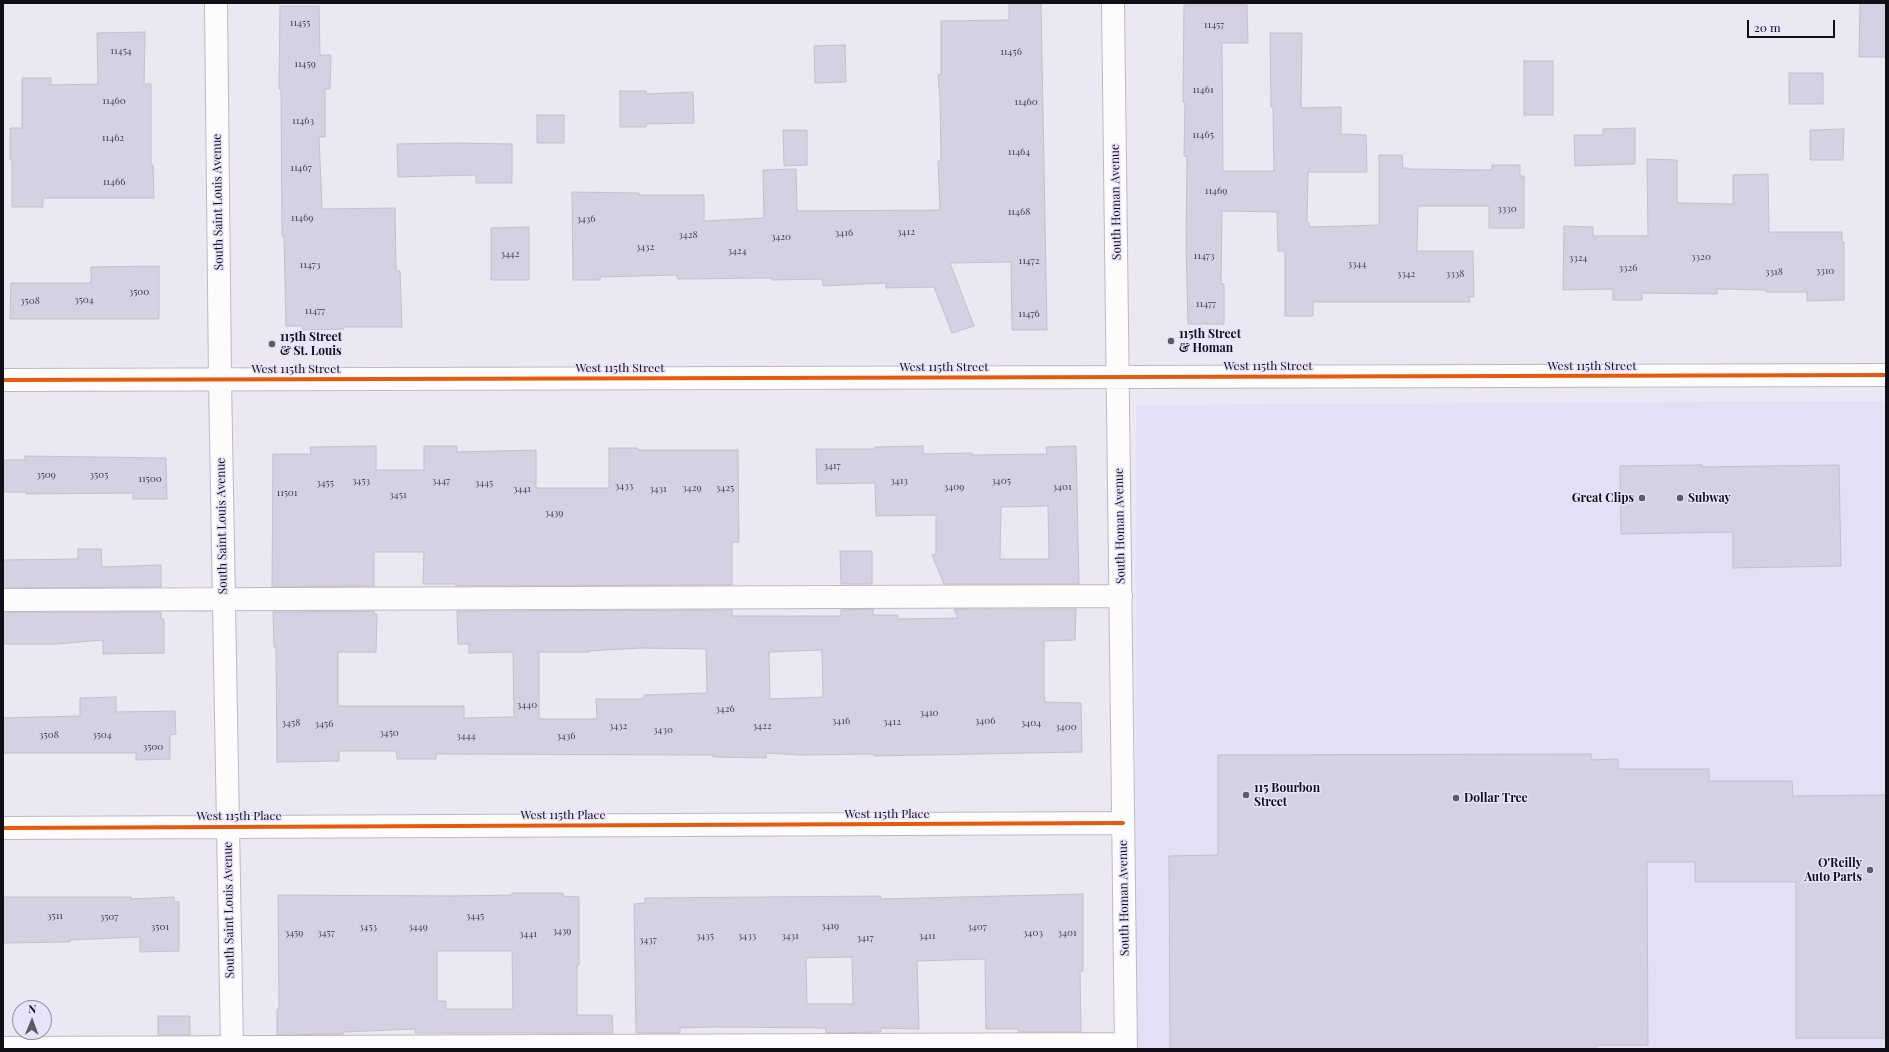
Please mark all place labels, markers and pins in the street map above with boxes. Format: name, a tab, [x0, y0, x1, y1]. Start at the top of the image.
place label: 115th Street & Homan	[1179, 327, 1241, 355]
place label: 115th Street & St. Louis	[280, 330, 342, 358]
marker: 115th Street & Homan	[1166, 336, 1176, 346]
marker: 115th Street & St. Louis	[267, 339, 277, 349]
place label: Great Clips	[1572, 491, 1634, 505]
place label: Subway	[1688, 491, 1731, 505]
marker: Great Clips	[1637, 493, 1647, 503]
marker: Subway	[1675, 493, 1685, 503]
place label: 115 Bourbon Street	[1254, 781, 1320, 809]
marker: 115 Bourbon Street	[1241, 790, 1251, 800]
place label: Dollar Tree	[1464, 791, 1528, 805]
marker: Dollar Tree	[1451, 793, 1461, 803]
place label: O'Reilly Auto Parts	[1804, 856, 1862, 884]
marker: O'Reilly Auto Parts	[1865, 865, 1875, 875]

